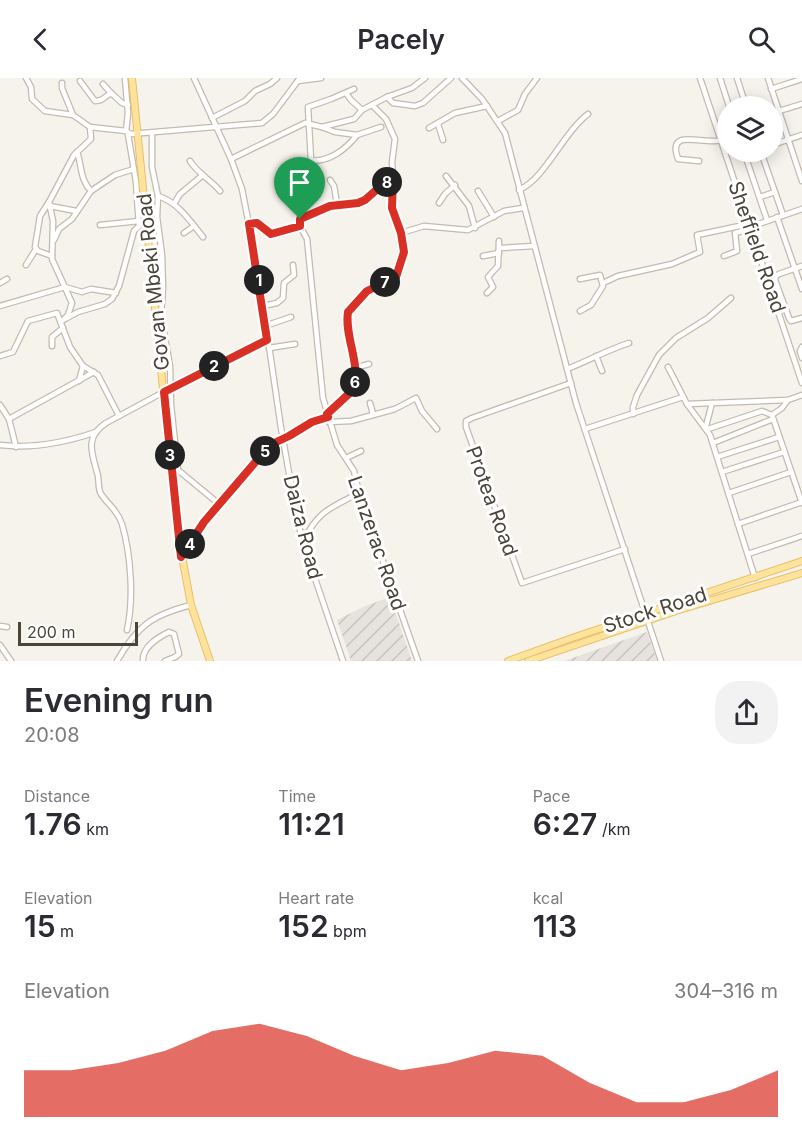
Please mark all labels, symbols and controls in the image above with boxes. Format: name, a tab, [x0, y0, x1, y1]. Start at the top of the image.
icon: back	[24, 23, 57, 56]
text: Pacely	[357, 23, 445, 56]
icon: search	[745, 23, 778, 56]
map controls	[717, 96, 783, 162]
button: layers	[717, 96, 783, 162]
pin	[274, 157, 325, 219]
icon: arrive	[283, 166, 316, 199]
pin: 8	[372, 167, 402, 197]
text: 8	[382, 172, 392, 192]
street label: Sheffield Road	[723, 178, 791, 316]
street label: Govan Mbeki Road	[132, 192, 174, 372]
pin: 1	[244, 265, 274, 295]
pin: 7	[370, 267, 400, 297]
text: 1	[256, 270, 262, 290]
text: 7	[380, 272, 390, 292]
pin: 2	[199, 351, 229, 381]
text: 2	[209, 356, 219, 376]
pin: 6	[340, 367, 370, 397]
text: 6	[350, 372, 360, 392]
pin: 5	[250, 436, 280, 466]
pin: 3	[155, 440, 185, 470]
text: 5	[260, 441, 270, 461]
street label: Protea Road	[461, 443, 523, 559]
text: 3	[165, 445, 175, 465]
street label: Daiza Road	[278, 472, 328, 582]
street label: Lanzerac Road	[343, 473, 411, 613]
pin: 4	[175, 529, 205, 559]
text: 4	[185, 534, 195, 554]
street label: Stock Road	[600, 582, 710, 638]
scale bar	[18, 619, 138, 646]
text: 200 m	[27, 622, 75, 642]
text: Evening run	[24, 680, 214, 720]
button: share	[715, 681, 778, 744]
text: 20:08	[24, 723, 80, 747]
text: Distance	[24, 786, 90, 806]
text: Time	[278, 786, 316, 806]
text: Pace	[533, 786, 570, 806]
text: 1.76	[24, 806, 82, 842]
text: 11:21	[278, 806, 345, 842]
text: 6:27	[533, 806, 597, 842]
text: km	[82, 819, 109, 839]
text: /km	[597, 819, 630, 839]
text: Elevation	[24, 888, 93, 908]
text: Heart rate	[278, 888, 354, 908]
text: kcal	[533, 888, 563, 908]
text: 15	[24, 908, 56, 944]
text: 152	[278, 908, 329, 944]
text: 113	[533, 908, 577, 944]
text: m	[56, 921, 74, 941]
text: bpm	[329, 921, 367, 941]
text: Elevation	[24, 979, 110, 1003]
text: 304–316 m	[674, 979, 778, 1003]

